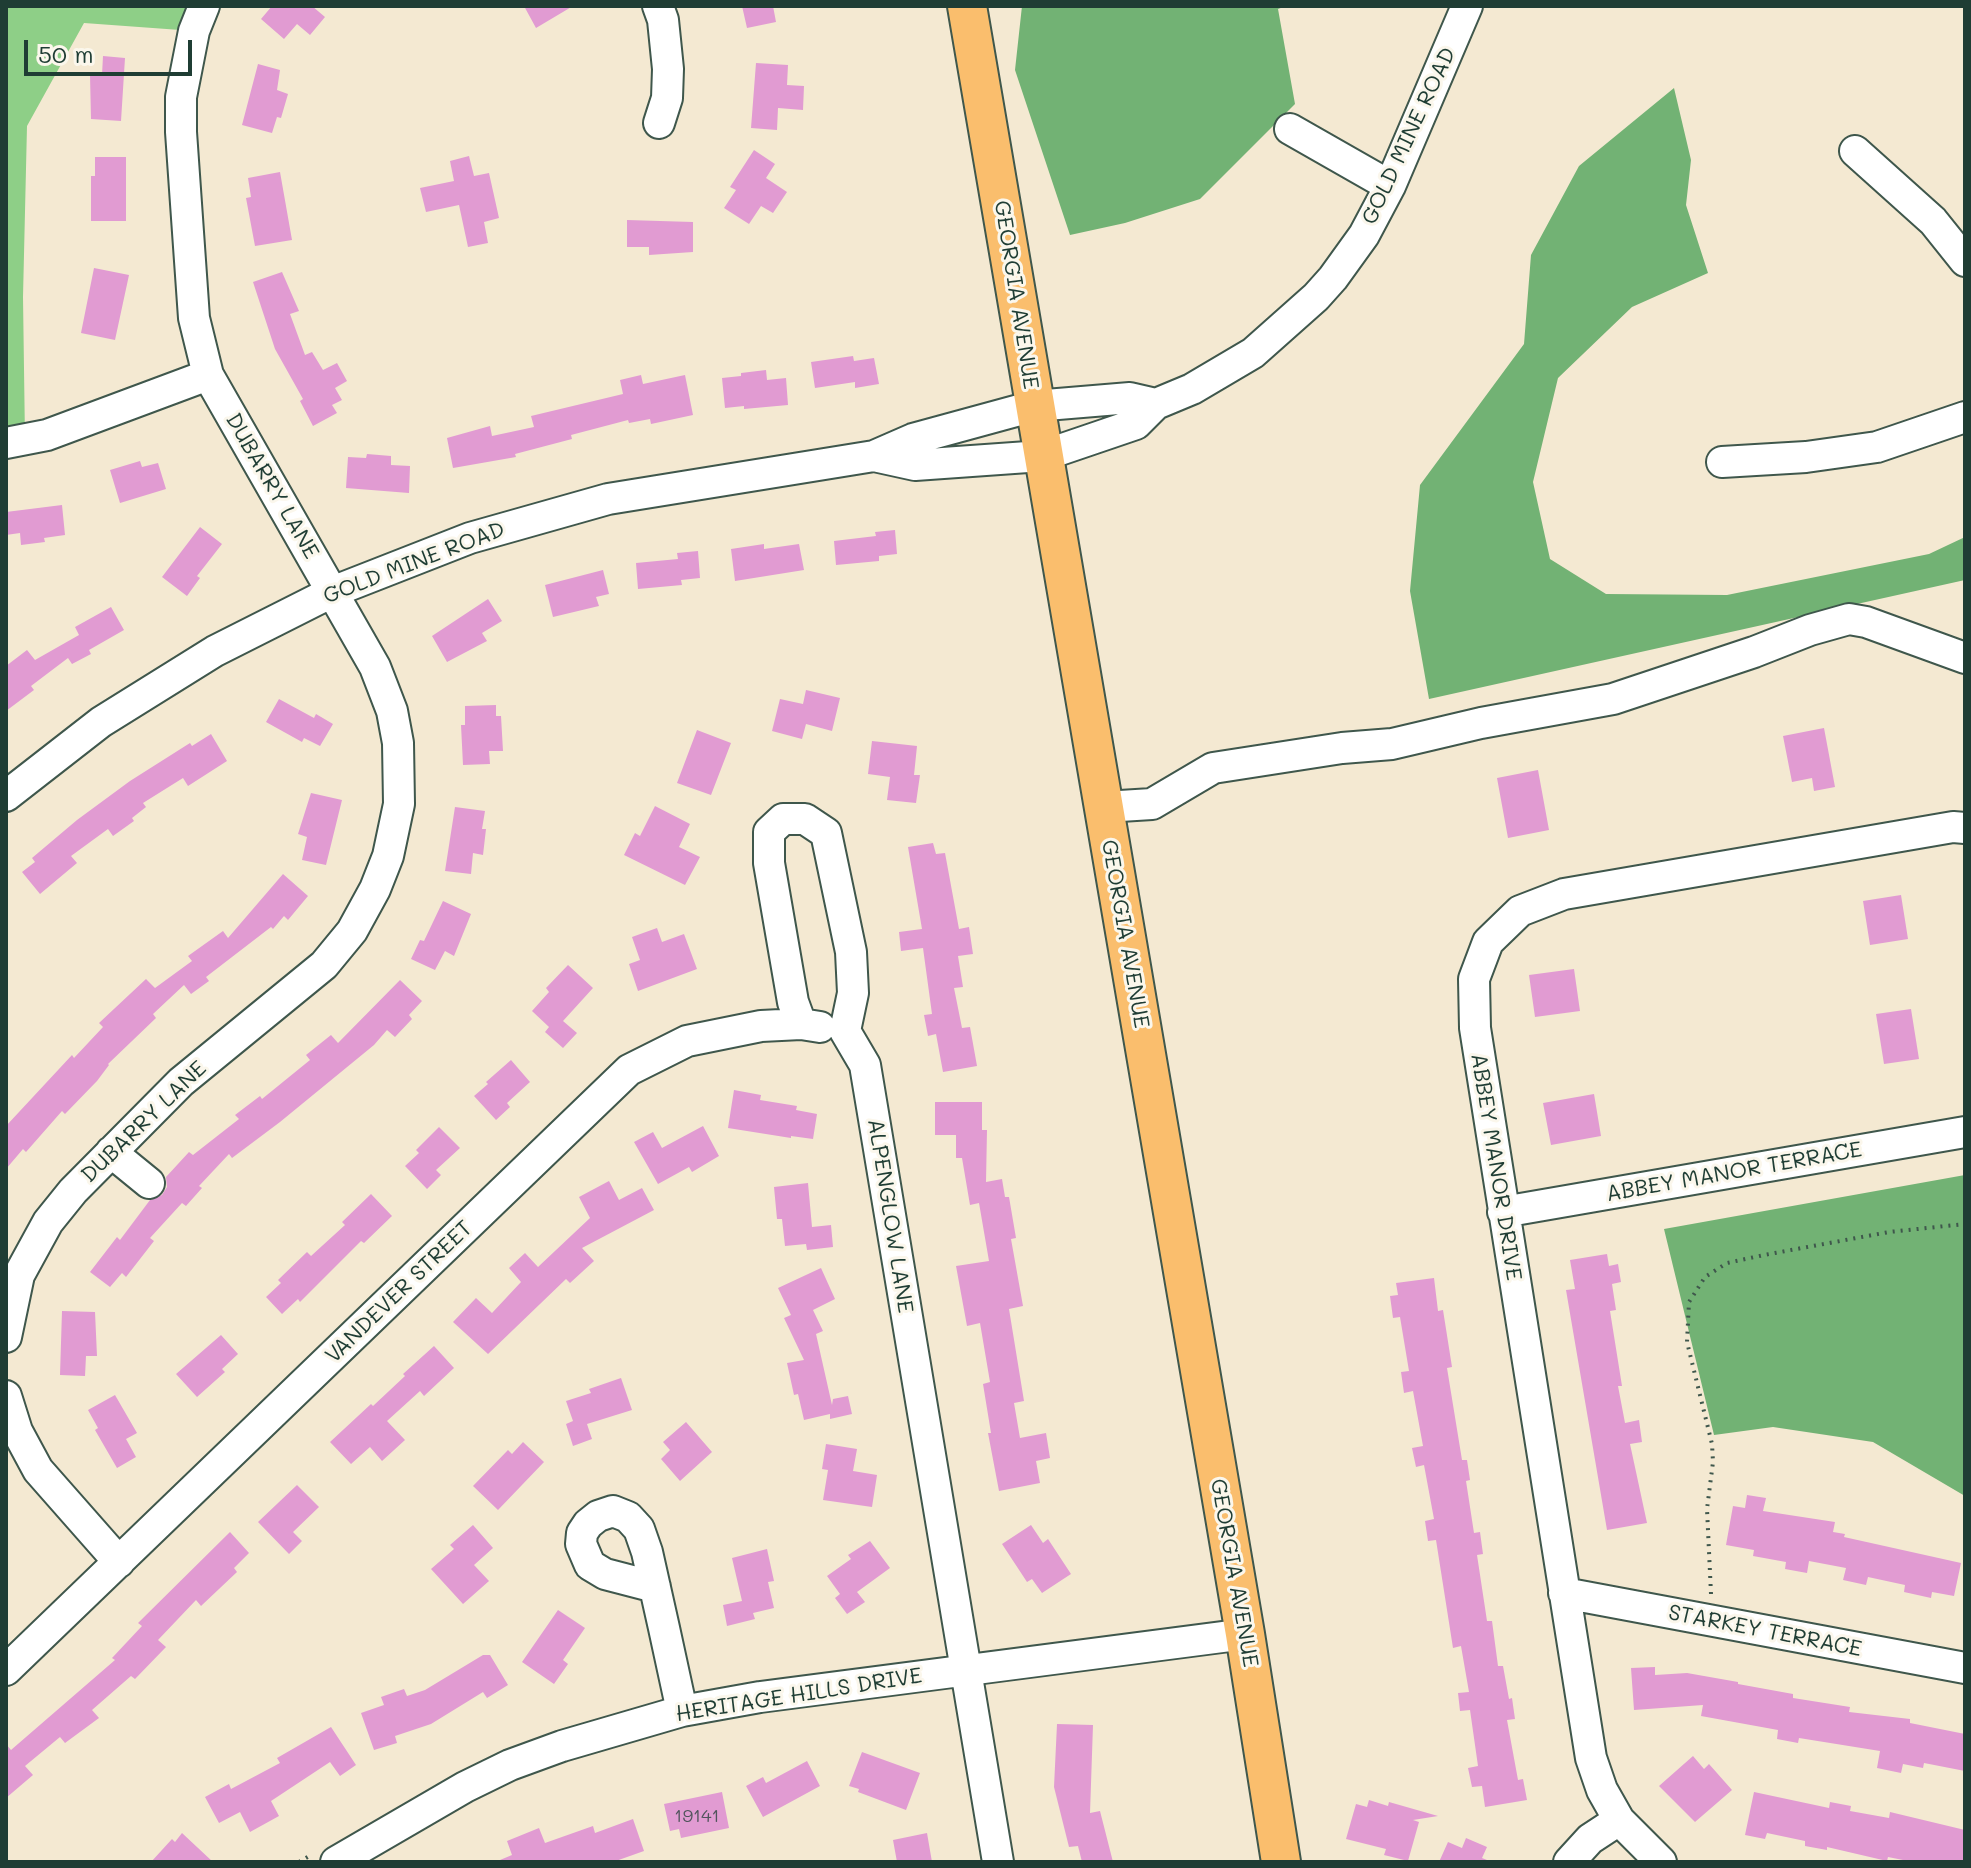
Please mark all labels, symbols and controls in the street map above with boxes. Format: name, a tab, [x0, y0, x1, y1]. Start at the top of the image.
scale bar	[28, 24, 196, 74]
text: 50 m	[38, 38, 94, 69]
street label: GOLD MINE ROAD	[1356, 43, 1462, 229]
street label: GEORGIA AVENUE	[988, 199, 1044, 391]
street label: DUBARRY LANE	[220, 408, 324, 564]
street label: GOLD MINE ROAD	[319, 516, 509, 610]
street label: GEORGIA AVENUE	[1095, 838, 1155, 1030]
street label: ABBEY MANOR DRIVE	[1465, 1051, 1527, 1283]
street label: DUBARRY LANE	[76, 1056, 212, 1188]
street label: ALPENGLOW LANE	[862, 1117, 918, 1315]
street label: ABBEY MANOR TERRACE	[1604, 1136, 1864, 1208]
street label: VANDEVER STREET	[320, 1215, 478, 1369]
street label: GEORGIA AVENUE	[1204, 1477, 1264, 1669]
street label: STARKEY TERRACE	[1666, 1599, 1864, 1663]
street label: HERITAGE HILLS DRIVE	[674, 1662, 924, 1728]
house number: 19141	[674, 1805, 720, 1827]

